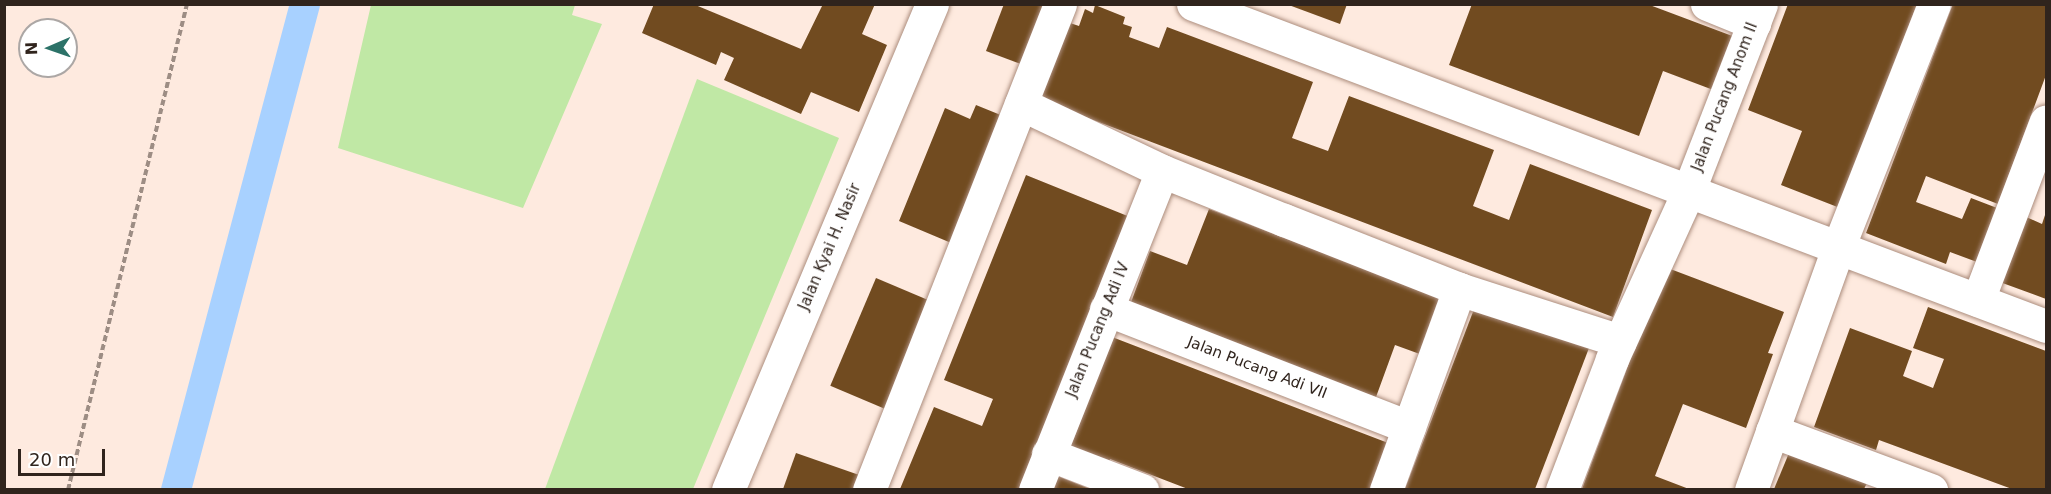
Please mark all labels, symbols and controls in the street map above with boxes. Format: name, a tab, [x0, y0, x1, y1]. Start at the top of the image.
north arrow	[18, 18, 78, 78]
street label: Jalan Pucang Anom II	[1688, 20, 1762, 174]
text: N	[22, 42, 41, 56]
street label: Jalan Kyai H. Nasir	[795, 181, 865, 313]
street label: Jalan Pucang Adi IV	[1063, 260, 1133, 400]
street label: Jalan Pucang Adi VII	[1185, 333, 1329, 403]
scale bar	[21, 437, 108, 475]
text: 20 m	[29, 449, 75, 470]

